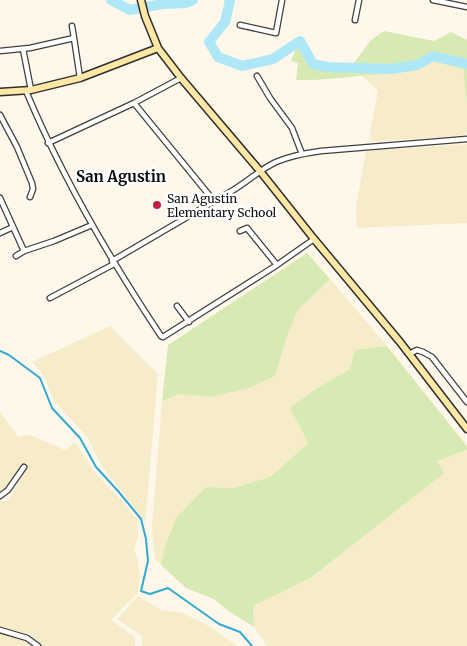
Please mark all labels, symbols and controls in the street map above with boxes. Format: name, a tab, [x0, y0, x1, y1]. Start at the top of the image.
district label: San Agustin	[76, 167, 166, 186]
place label: San Agustin Elementary School	[167, 191, 277, 220]
marker: San Agustin Elementary School	[151, 199, 163, 211]

